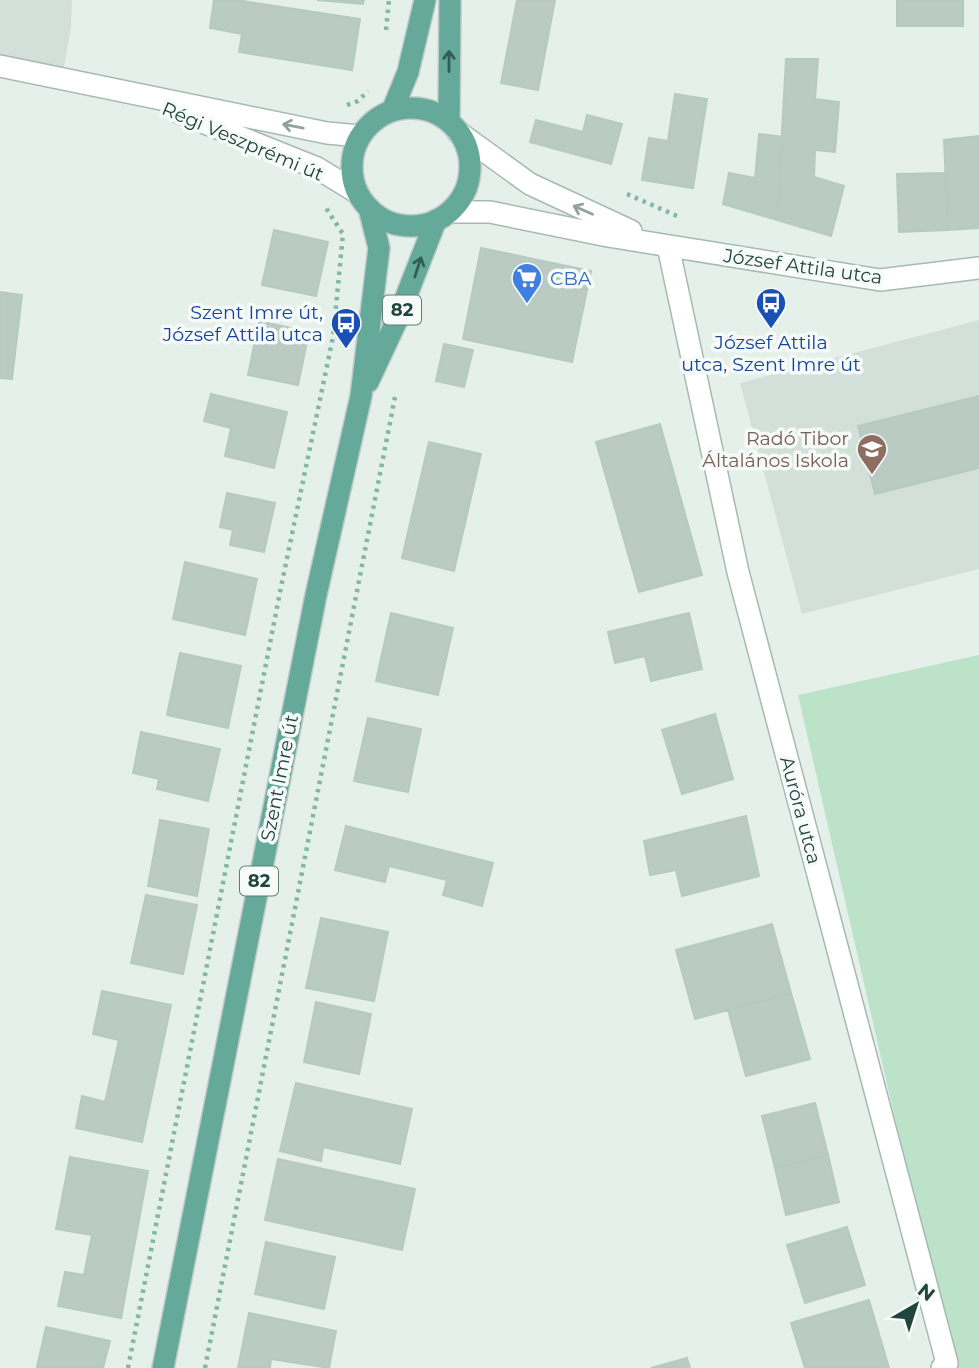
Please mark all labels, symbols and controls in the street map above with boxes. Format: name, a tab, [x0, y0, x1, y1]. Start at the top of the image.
one-way arrow	[442, 50, 456, 73]
street label: Régi Veszprémi út	[158, 97, 327, 186]
one-way arrow	[282, 118, 305, 132]
one-way arrow	[573, 203, 594, 216]
street label: József Attila utca	[721, 244, 884, 289]
one-way arrow	[413, 256, 425, 278]
supermarket icon: CBA	[510, 261, 544, 305]
place label: CBA	[550, 267, 592, 290]
bus stop icon: József Attila utca, Szent Imre út	[754, 286, 788, 330]
road number: 82	[383, 296, 421, 324]
place label: Szent Imre út, József Attila utca	[162, 301, 323, 346]
bus stop icon: Szent Imre út, József Attila utca	[329, 306, 363, 350]
place label: József Attila utca, Szent Imre út	[681, 331, 861, 376]
place label: Radó Tibor Általános Iskola	[702, 427, 849, 472]
school or university icon: Radó Tibor Általános Iskola	[855, 432, 889, 476]
street label: Szent Imre út	[256, 713, 303, 843]
street label: Auróra utca	[775, 754, 826, 867]
road number: 82	[240, 866, 278, 896]
north arrow	[881, 1270, 951, 1340]
text: N	[913, 1278, 940, 1306]

